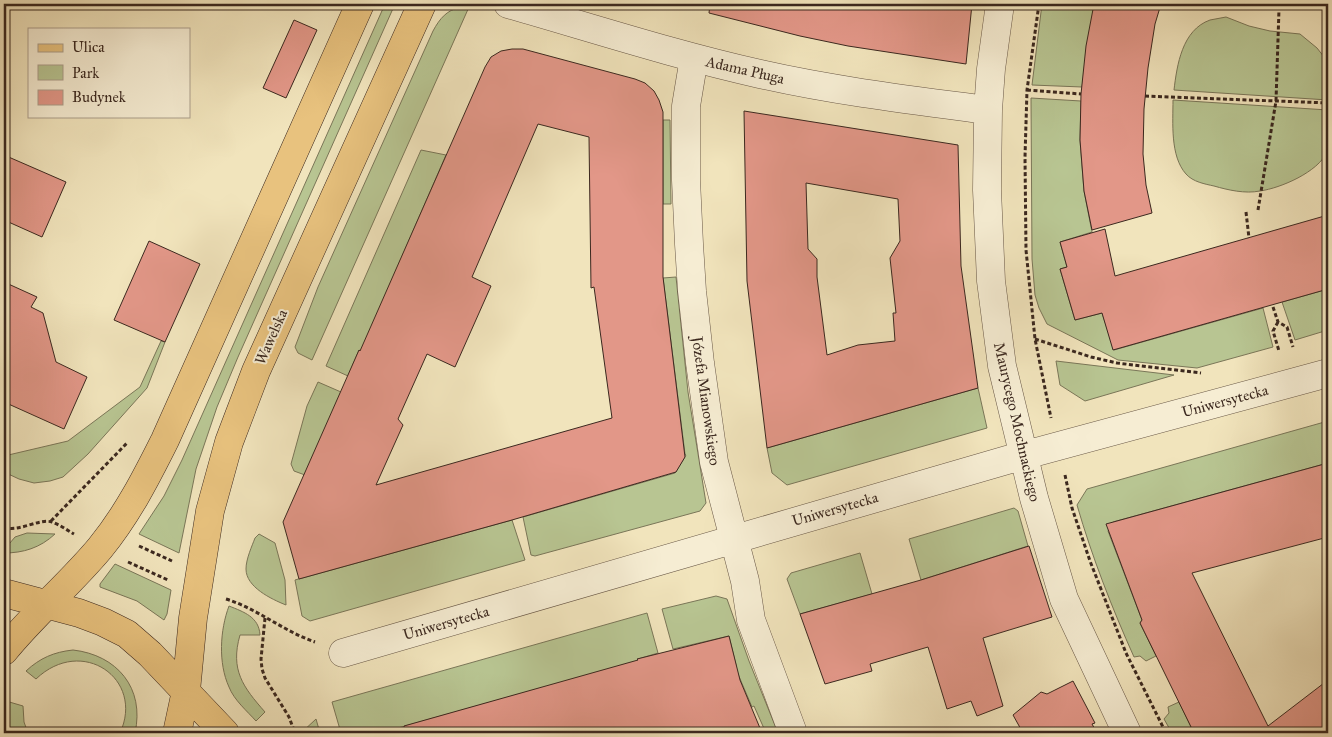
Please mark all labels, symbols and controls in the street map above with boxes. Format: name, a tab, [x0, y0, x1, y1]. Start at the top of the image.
legend	[28, 28, 190, 118]
text: Ulica	[72, 38, 105, 56]
street label: Adama Pługa	[703, 52, 787, 88]
text: Park	[72, 64, 99, 82]
text: Budynek	[72, 88, 126, 106]
street label: Wawelska	[251, 306, 291, 367]
street label: Józefa Mianowskiego	[687, 333, 724, 467]
street label: Maurycego Mochnackiego	[990, 340, 1044, 504]
street label: Uniwersytecka	[1180, 381, 1271, 421]
street label: Uniwersytecka	[790, 488, 881, 530]
street label: Uniwersytecka	[401, 602, 492, 644]

